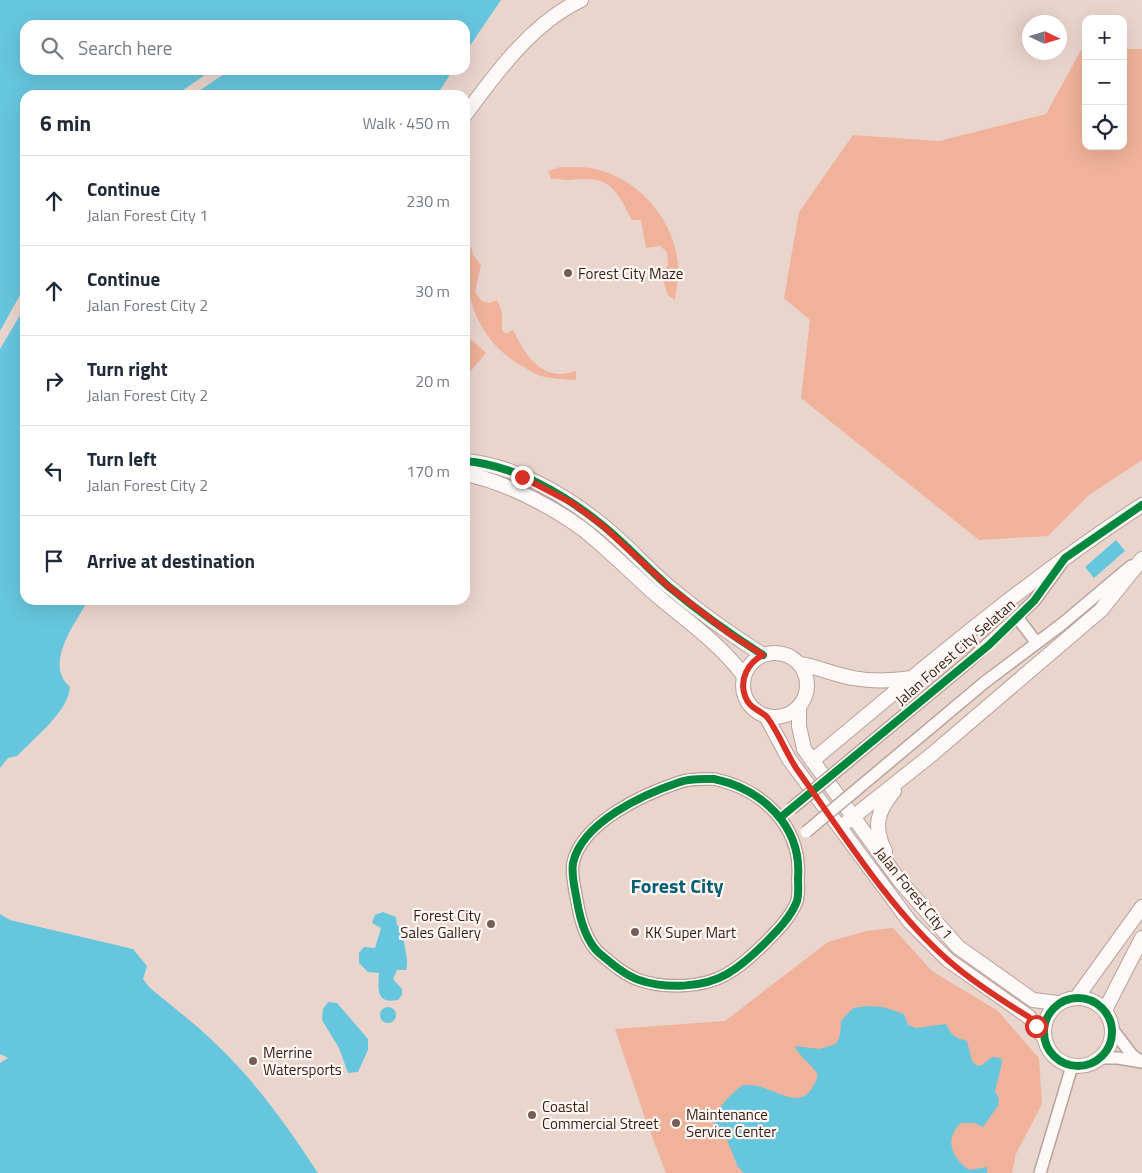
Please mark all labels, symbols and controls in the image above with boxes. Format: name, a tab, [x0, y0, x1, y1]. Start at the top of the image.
north arrow	[1022, 15, 1067, 60]
map controls	[1082, 15, 1127, 150]
button: +	[1082, 15, 1127, 60]
search box	[20, 20, 470, 75]
text: Search here	[78, 33, 172, 62]
icon: search	[38, 34, 66, 62]
button: −	[1082, 60, 1127, 105]
button: locate	[1082, 105, 1127, 150]
text: 6 min	[40, 107, 91, 139]
text: Walk · 450 m	[362, 111, 450, 135]
text: Continue	[87, 174, 160, 203]
icon: ahead	[40, 187, 68, 215]
text: 230 m	[406, 189, 450, 213]
text: Jalan Forest City 1	[87, 203, 208, 227]
place label: Forest City Maze	[578, 262, 683, 285]
text: Continue	[87, 264, 160, 293]
marker: Forest City Maze	[562, 267, 574, 279]
icon: ahead	[40, 277, 68, 305]
text: 30 m	[415, 279, 450, 303]
text: Jalan Forest City 2	[87, 293, 208, 317]
text: Turn right	[87, 354, 168, 383]
icon: right	[40, 367, 68, 395]
text: 20 m	[415, 369, 450, 393]
text: Jalan Forest City 2	[87, 383, 208, 407]
text: Turn left	[87, 444, 157, 473]
icon: left	[40, 457, 68, 485]
text: 170 m	[406, 459, 450, 483]
route end	[511, 466, 534, 489]
text: Jalan Forest City 2	[87, 473, 208, 497]
text: Arrive at destination	[87, 546, 255, 575]
icon: arrive	[40, 547, 68, 575]
street label: Jalan Forest City Selatan	[890, 593, 1020, 711]
street label: Jalan Forest City 1	[869, 842, 959, 944]
district label: Forest City	[631, 870, 723, 901]
place label: Forest City Sales Gallery	[400, 904, 481, 944]
marker: Forest City Sales Gallery	[485, 918, 497, 930]
place label: KK Super Mart	[645, 921, 737, 944]
marker: KK Super Mart	[629, 926, 641, 938]
route start	[1025, 1015, 1048, 1038]
place label: Merrine Watersports	[263, 1041, 342, 1081]
marker: Merrine Watersports	[247, 1055, 259, 1067]
place label: Coastal Commercial Street	[542, 1095, 659, 1135]
place label: Maintenance Service Center	[686, 1103, 776, 1143]
marker: Coastal Commercial Street	[526, 1109, 538, 1121]
marker: Maintenance Service Center	[670, 1117, 682, 1129]

